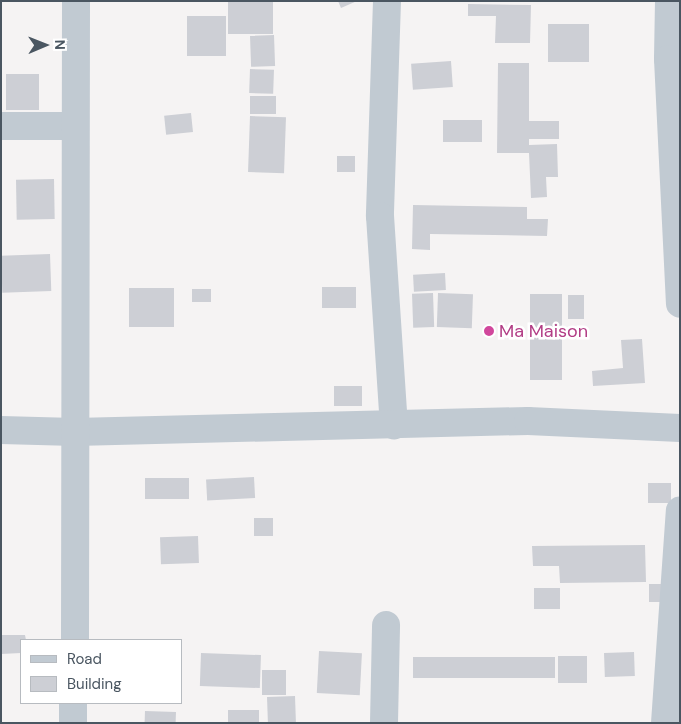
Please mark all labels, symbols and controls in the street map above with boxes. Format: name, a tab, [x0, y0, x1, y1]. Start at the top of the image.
north arrow	[20, 20, 70, 70]
text: N	[51, 39, 69, 50]
place label: Ma Maison	[499, 320, 588, 342]
marker: Ma Maison	[483, 325, 495, 337]
legend	[20, 639, 182, 704]
text: Road	[67, 649, 102, 669]
text: Building	[67, 674, 122, 694]

